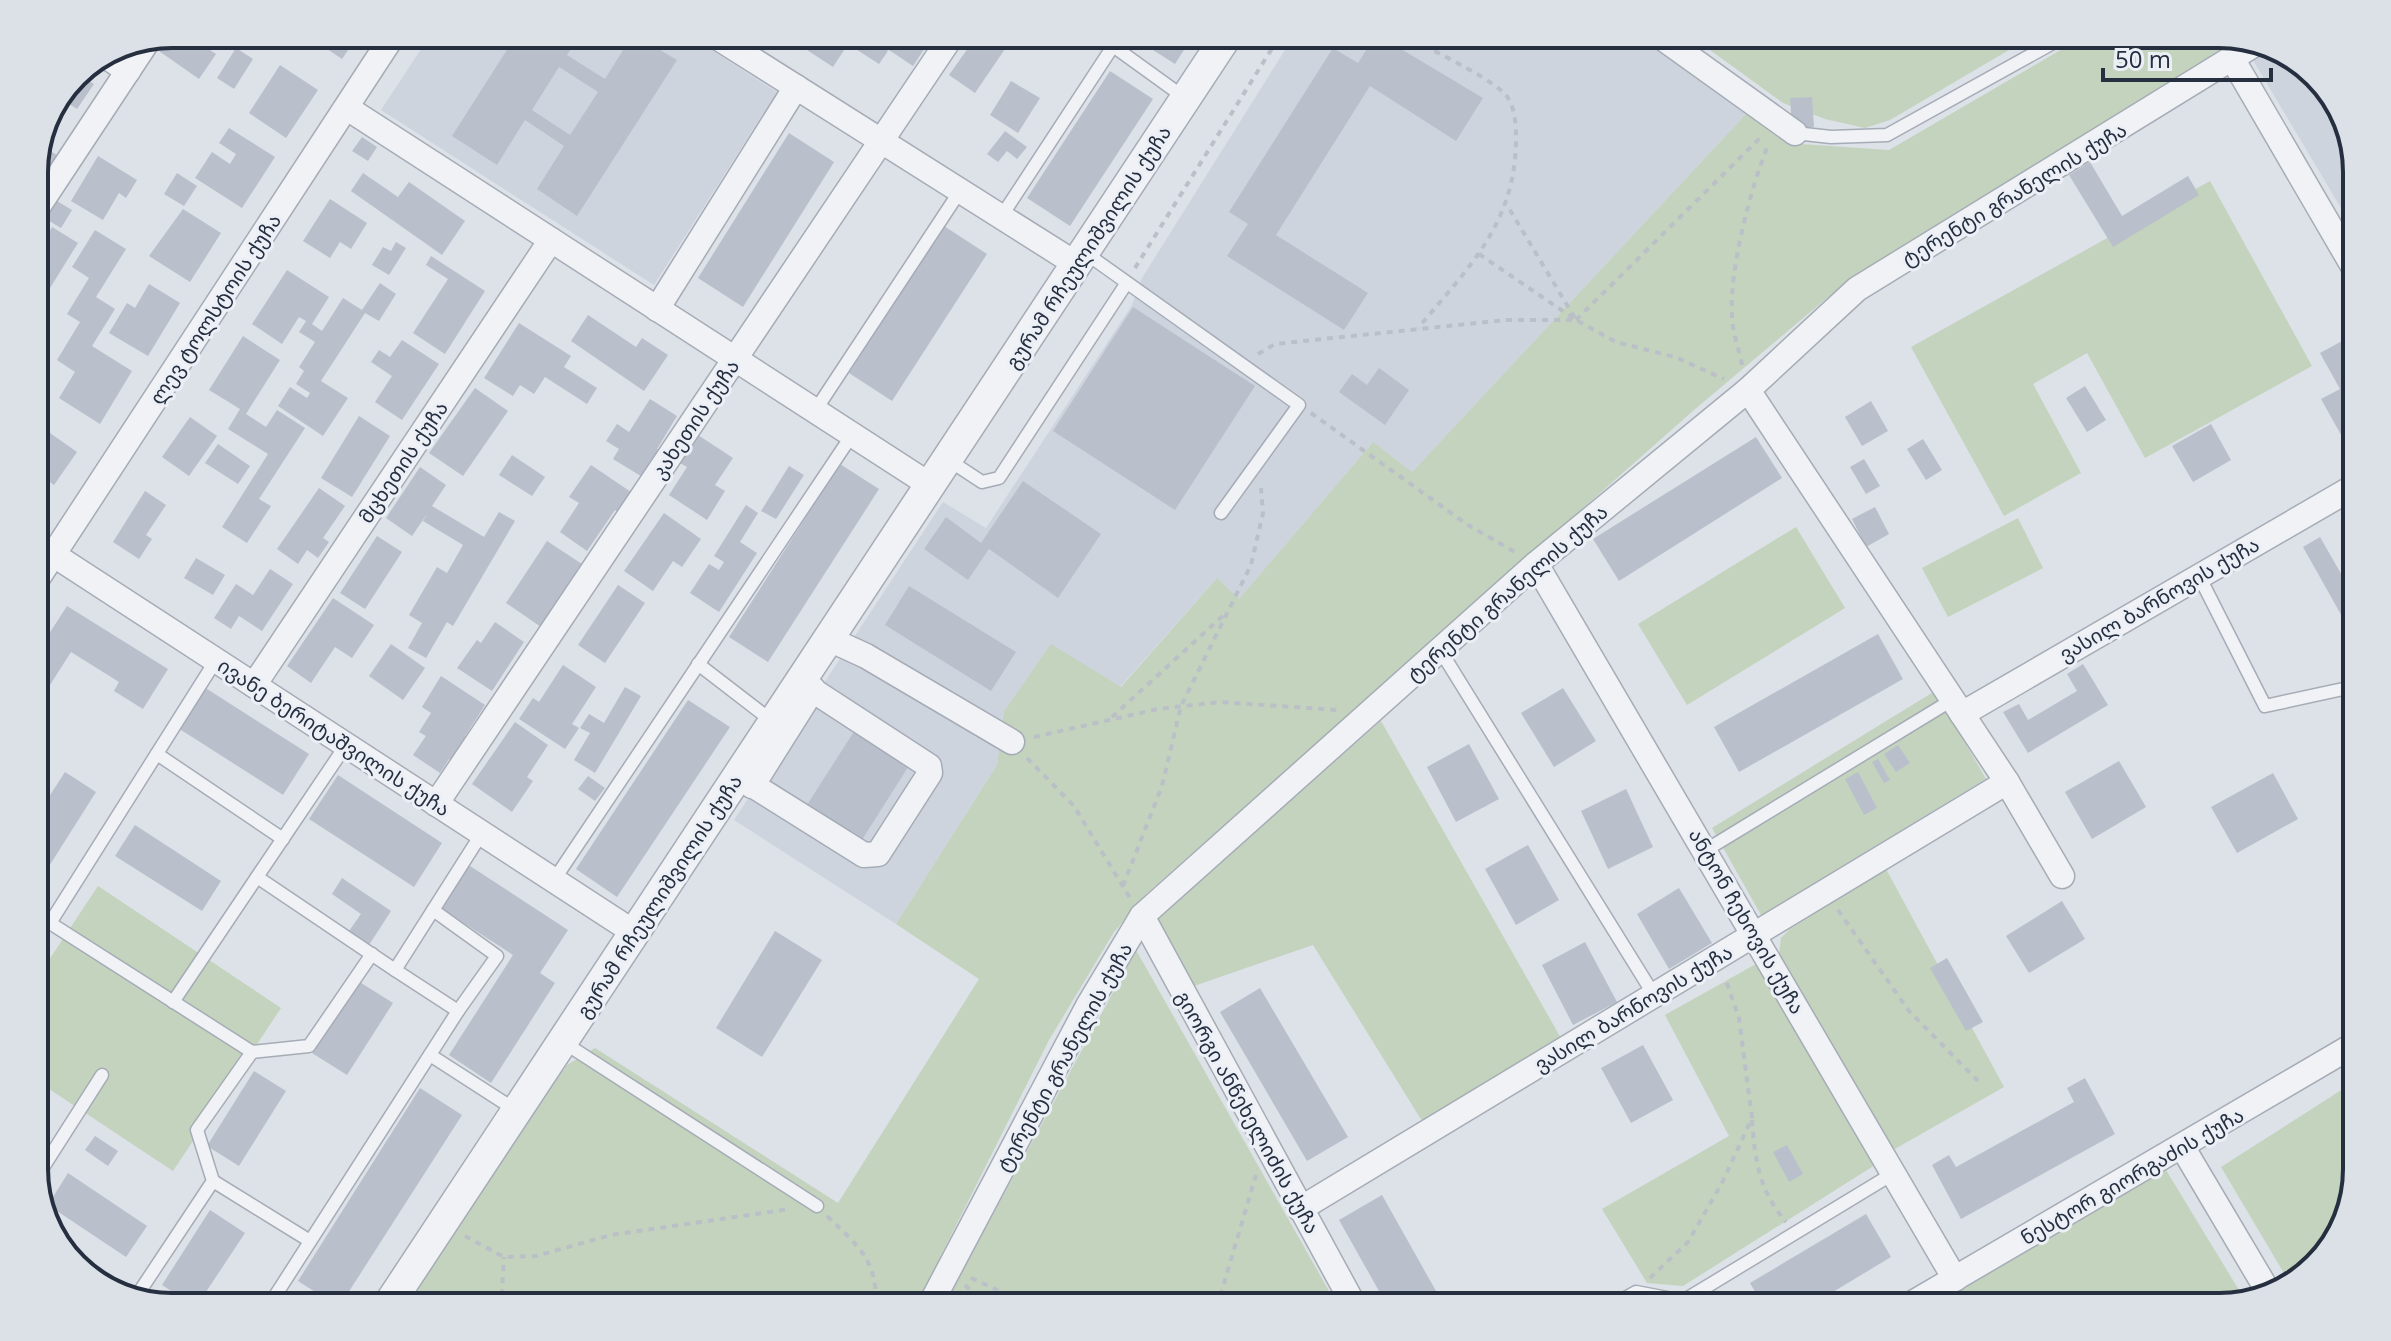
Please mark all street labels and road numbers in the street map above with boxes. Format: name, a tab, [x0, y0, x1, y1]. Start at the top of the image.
street label: ტერენტი გრანელის ქუჩა	[1896, 116, 2132, 272]
street label: გურამ რჩეულიშვილის ქუჩა	[999, 120, 1177, 374]
street label: ლევ ტოლსტოის ქუჩა	[143, 208, 287, 410]
street label: კახეთის ქუჩა	[645, 354, 745, 484]
street label: მცხეთის ქუჩა	[352, 396, 454, 528]
street label: ტერენტი გრანელის ქუჩა	[1401, 498, 1613, 688]
street label: ვასილ ბარნოვის ქუჩა	[2054, 531, 2264, 667]
street label: ივანე ბერიტაშვილის ქუჩა	[213, 652, 455, 822]
street label: გურამ რჩეულიშვილის ქუჩა	[570, 769, 748, 1023]
street label: ანტონ ჩეხოვის ქუჩა	[1683, 823, 1811, 1019]
street label: ტერენტი გრანელის ქუჩა	[990, 938, 1138, 1176]
street label: ვასილ ბარნოვის ქუჩა	[1529, 938, 1737, 1078]
street label: გიორგი ანწეხელიძის ქუჩა	[1170, 986, 1326, 1238]
street label: ნესტორ გიორგაძის ქუჩა	[2016, 1101, 2248, 1251]

